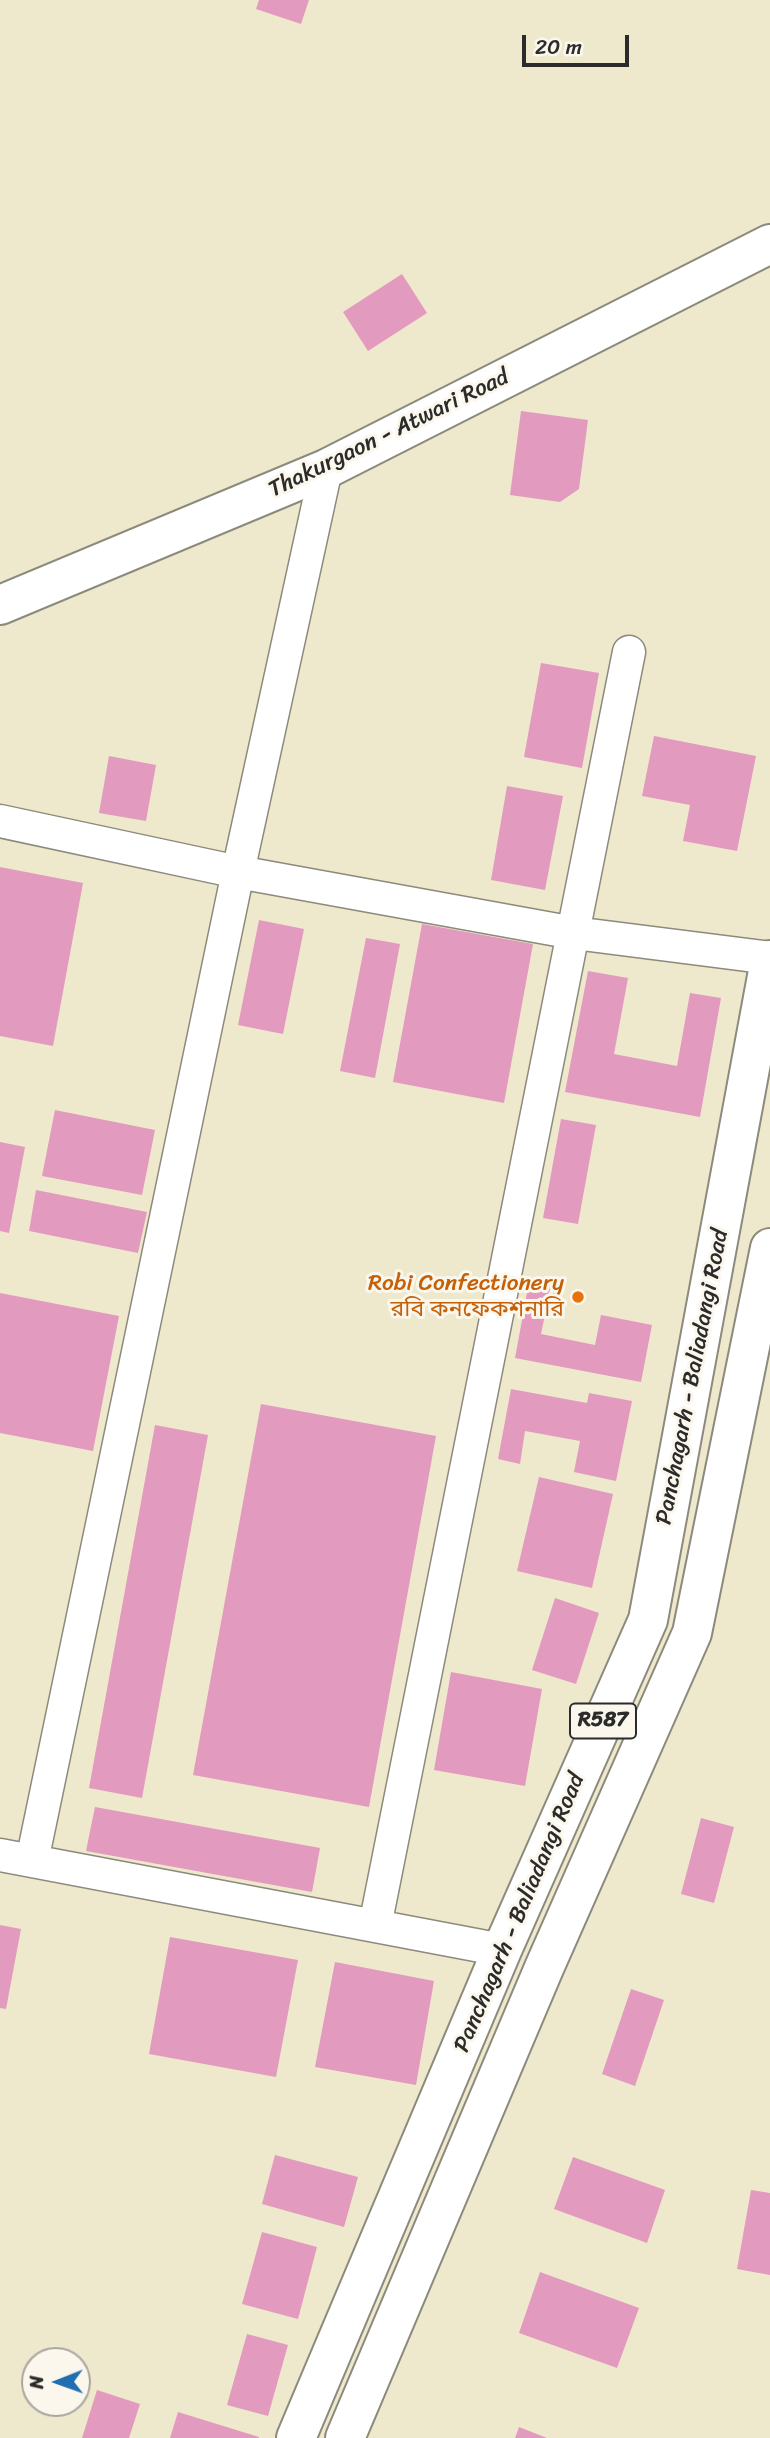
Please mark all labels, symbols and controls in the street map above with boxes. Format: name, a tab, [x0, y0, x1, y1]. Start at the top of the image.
scale bar	[525, 21, 632, 65]
text: 20 m	[535, 28, 582, 66]
street label: Thakurgaon - Atwari Road	[264, 364, 514, 504]
street label: Panchagarh - Baliadangi Road	[651, 1227, 735, 1527]
place label: Robi Confectionery রবি কনফেকশনারি	[368, 1270, 564, 1324]
marker: Robi Confectionery রবি কনফেকশনারি	[570, 1289, 586, 1305]
road number: R587	[570, 1704, 636, 1738]
street label: Panchagarh - Baliadangi Road	[449, 1769, 591, 2057]
north arrow	[21, 2347, 91, 2417]
text: N	[20, 2375, 53, 2389]

